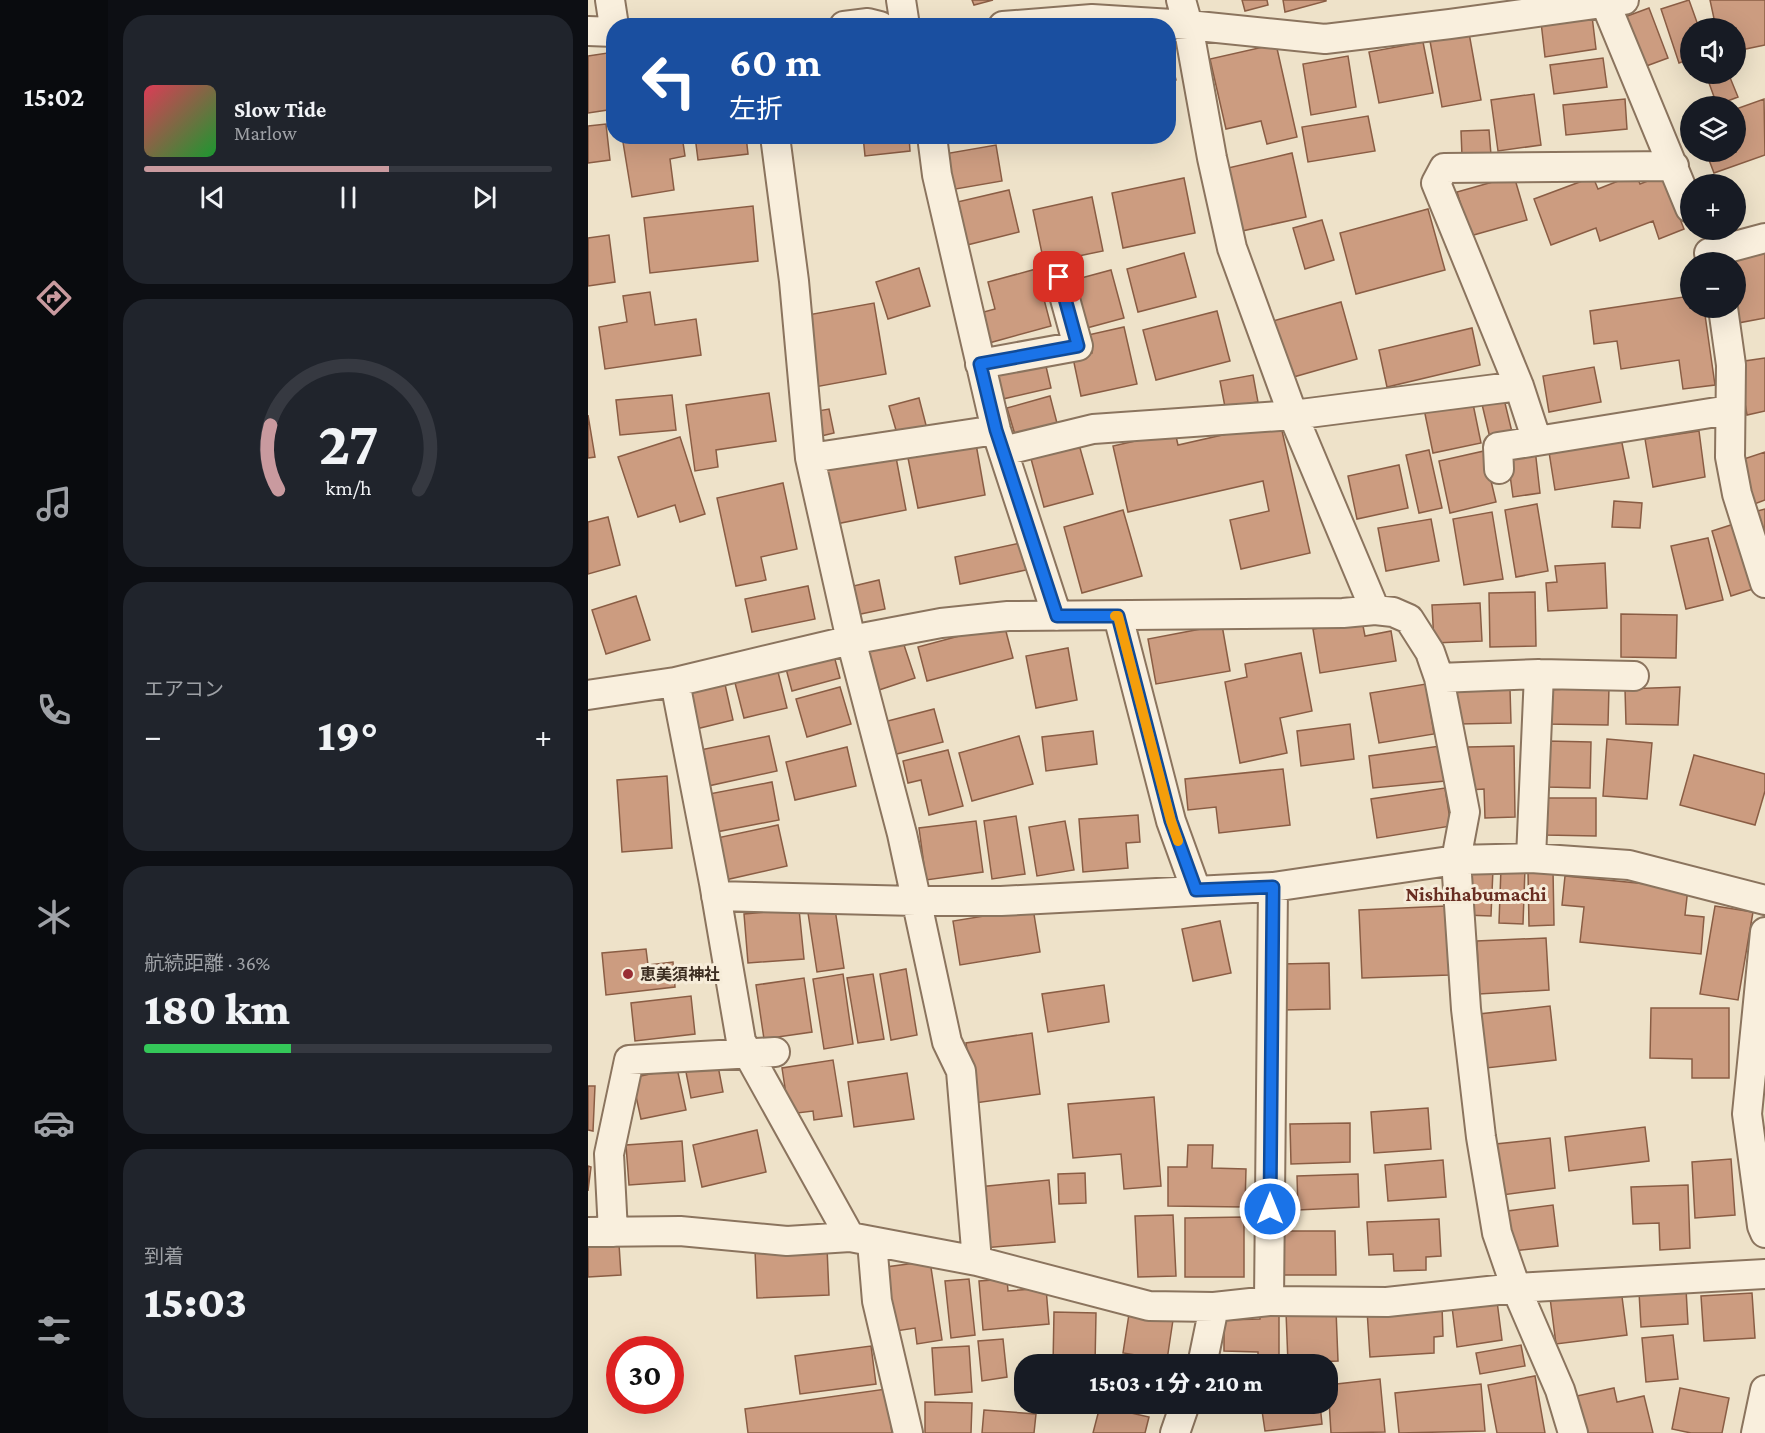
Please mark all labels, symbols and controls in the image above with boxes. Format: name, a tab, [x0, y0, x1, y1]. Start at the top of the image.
map controls	[1680, 18, 1746, 318]
button: sound	[1680, 18, 1746, 84]
text: 60 m	[729, 38, 821, 85]
icon: left	[630, 42, 708, 120]
text: 15:02	[24, 82, 84, 112]
text: 左折	[729, 94, 783, 124]
button: layers	[1680, 96, 1746, 162]
text: Slow Tide	[234, 97, 326, 122]
text: Marlow	[234, 122, 297, 144]
button: +	[1680, 174, 1746, 240]
icon: previous	[196, 181, 229, 214]
icon: pause	[332, 181, 365, 214]
icon: next	[468, 181, 501, 214]
pin	[1033, 251, 1084, 302]
button: −	[1680, 252, 1746, 318]
icon: arrive	[1042, 260, 1075, 293]
icon: directions	[33, 277, 75, 319]
text: 27	[318, 408, 378, 477]
text: km/h	[325, 476, 372, 500]
icon: music	[33, 483, 75, 525]
text: エアコン	[144, 678, 224, 700]
icon: phone	[33, 689, 75, 731]
text: 19°	[318, 710, 378, 760]
text: −	[144, 717, 161, 754]
text: +	[535, 717, 552, 754]
district label: Nishihabumachi	[1405, 883, 1547, 905]
icon: climate	[33, 896, 75, 938]
text: 航続距離 · 36%	[144, 952, 270, 974]
place label: 恵美須神社	[640, 965, 720, 983]
marker: 恵美須神社	[621, 967, 635, 981]
text: 180 km	[144, 984, 290, 1034]
icon: car	[33, 1102, 75, 1144]
position arrow	[1238, 1177, 1302, 1241]
text: 到着	[144, 1245, 184, 1267]
text: 15:03	[144, 1277, 247, 1327]
icon: filters	[33, 1309, 75, 1351]
speed limit sign: 30	[606, 1336, 684, 1414]
text: 15:03 · 1 分 · 210 m	[1090, 1371, 1262, 1396]

